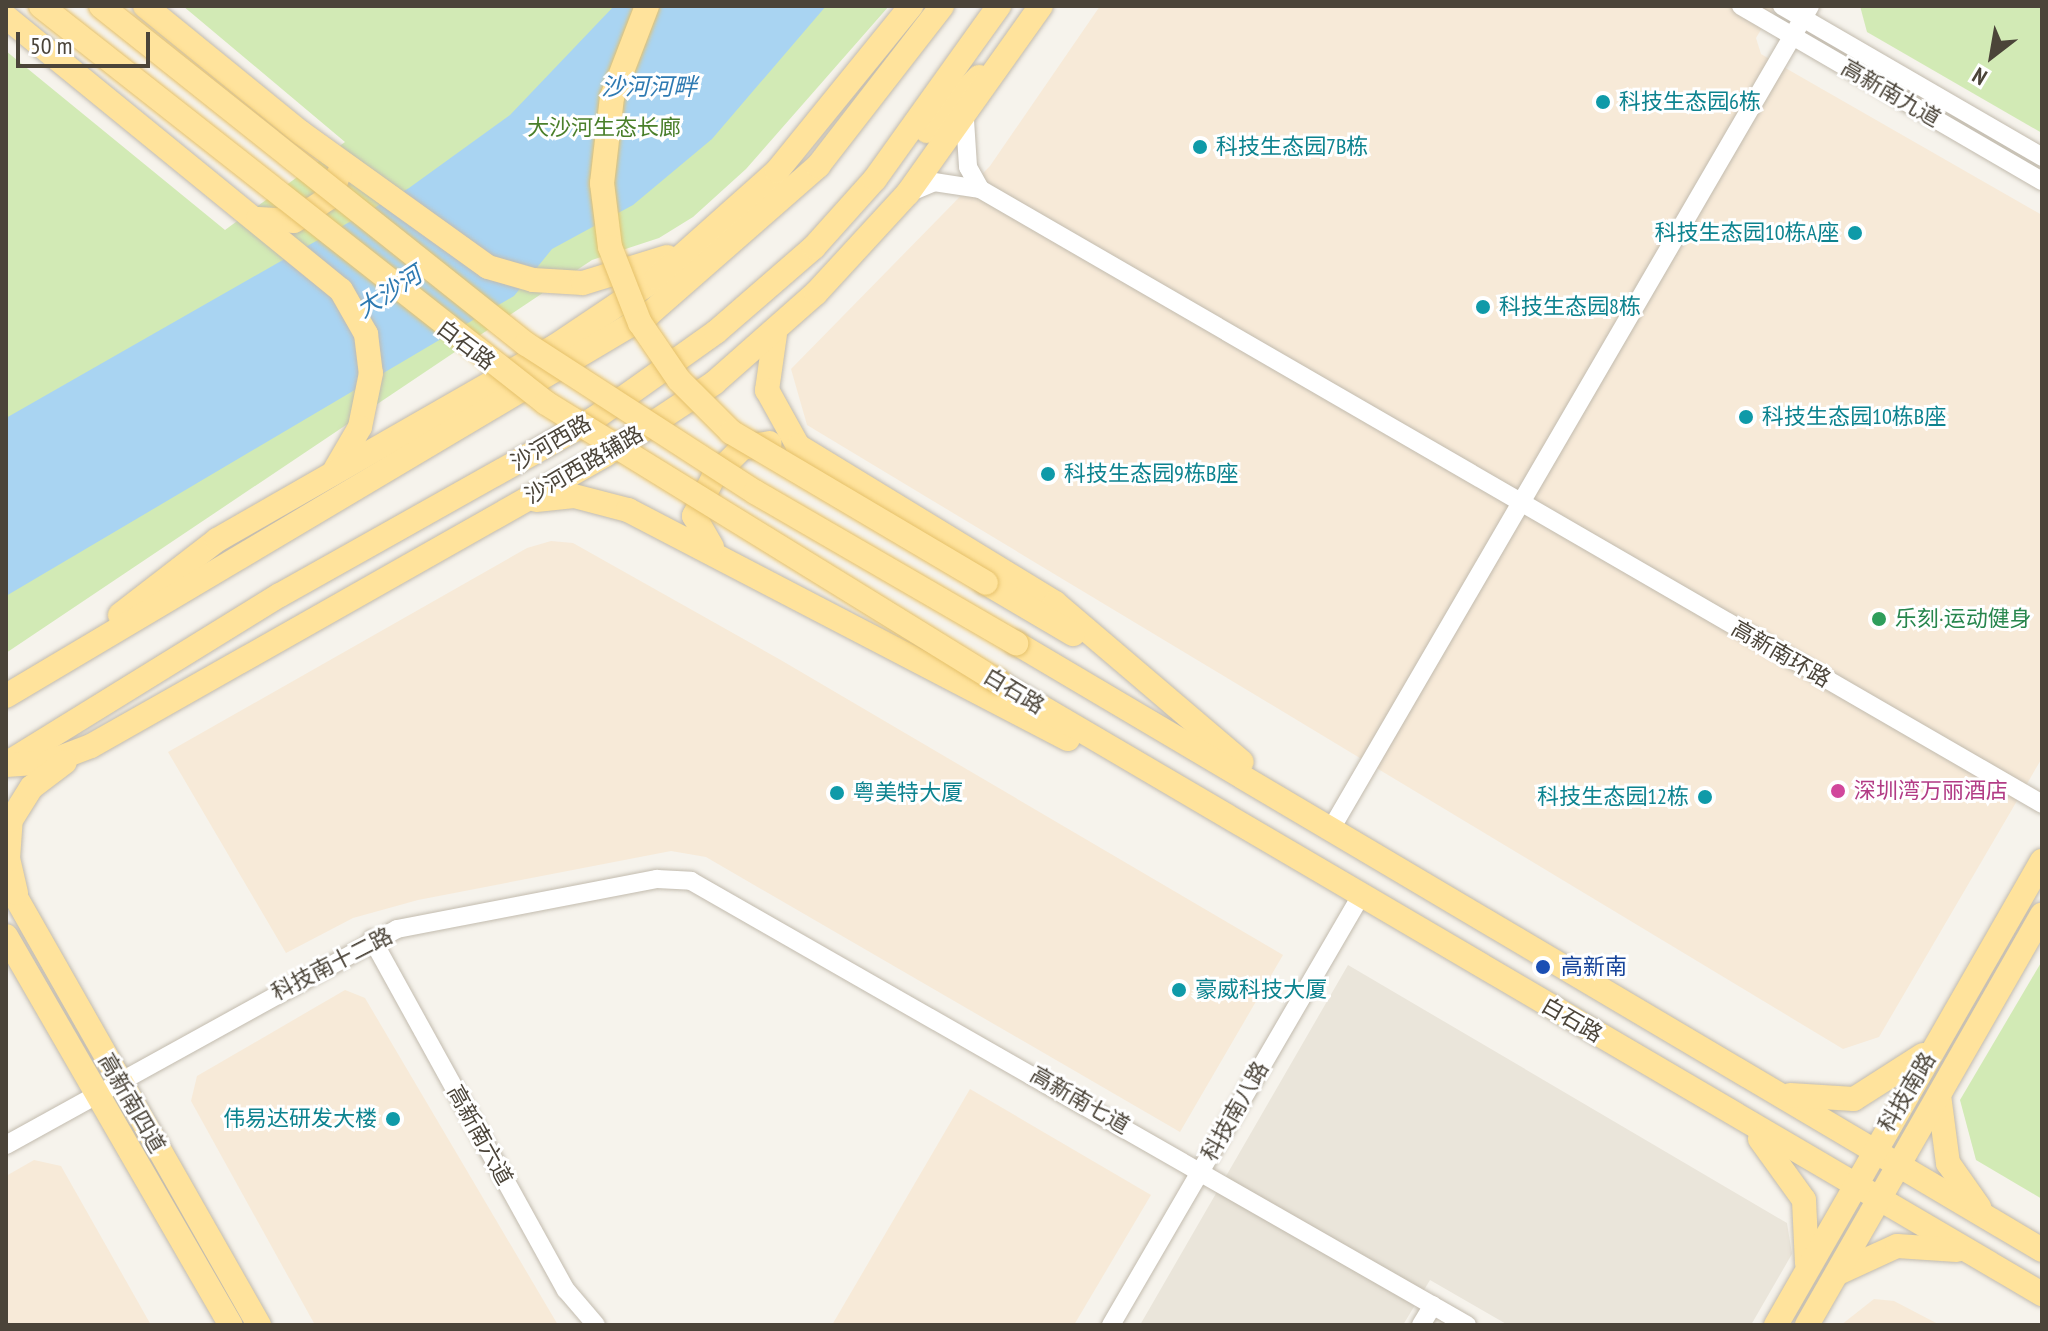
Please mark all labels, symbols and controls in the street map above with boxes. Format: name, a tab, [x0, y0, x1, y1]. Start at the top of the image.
scale bar	[20, 16, 154, 66]
north arrow	[1952, 16, 2032, 96]
text: 50 m	[30, 30, 72, 61]
street label: 高新南九道	[1837, 54, 1945, 132]
text: N	[1967, 62, 1992, 92]
water label: 沙河河畔	[601, 73, 697, 101]
place label: 科技生态园6栋	[1619, 89, 1761, 115]
marker: 科技生态园6栋	[1594, 93, 1612, 111]
park label: 大沙河生态长廊	[527, 115, 681, 141]
place label: 科技生态园7B栋	[1216, 134, 1368, 160]
marker: 科技生态园7B栋	[1191, 138, 1209, 156]
place label: 科技生态园10栋A座	[1655, 220, 1839, 246]
marker: 科技生态园10栋A座	[1846, 224, 1864, 242]
water label: 大沙河	[351, 260, 427, 324]
place label: 科技生态园8栋	[1499, 294, 1641, 320]
marker: 科技生态园8栋	[1474, 298, 1492, 316]
street label: 白石路	[432, 315, 500, 375]
place label: 科技生态园10栋B座	[1762, 404, 1946, 430]
marker: 科技生态园10栋B座	[1737, 408, 1755, 426]
street label: 沙河西路	[506, 410, 596, 476]
street label: 沙河西路辅路	[520, 421, 648, 509]
place label: 科技生态园9栋B座	[1064, 461, 1238, 487]
marker: 科技生态园9栋B座	[1039, 465, 1057, 483]
place label: 乐刻·运动健身	[1895, 606, 2032, 632]
marker: 乐刻·运动健身	[1870, 610, 1888, 628]
street label: 高新南环路	[1727, 615, 1835, 693]
street label: 白石路	[979, 663, 1049, 719]
place label: 深圳湾万丽酒店	[1854, 778, 2008, 804]
place label: 粤美特大厦	[853, 780, 963, 806]
marker: 深圳湾万丽酒店	[1829, 782, 1847, 800]
marker: 粤美特大厦	[828, 784, 846, 802]
place label: 科技生态园12栋	[1537, 784, 1689, 810]
marker: 科技生态园12栋	[1696, 788, 1714, 806]
street label: 科技南十二路	[267, 922, 397, 1006]
place label: 高新南	[1561, 954, 1627, 980]
marker: 高新南	[1532, 956, 1554, 978]
place label: 豪威科技大厦	[1195, 977, 1327, 1003]
marker: 豪威科技大厦	[1170, 981, 1188, 999]
street label: 白石路	[1537, 992, 1607, 1048]
street label: 科技南路	[1873, 1047, 1941, 1137]
street label: 高新南四道	[93, 1049, 171, 1157]
street label: 科技南八路	[1196, 1057, 1274, 1165]
street label: 高新南七道	[1026, 1061, 1134, 1139]
street label: 高新南六道	[442, 1080, 518, 1190]
place label: 伟易达研发大楼	[223, 1106, 377, 1132]
marker: 伟易达研发大楼	[384, 1110, 402, 1128]

